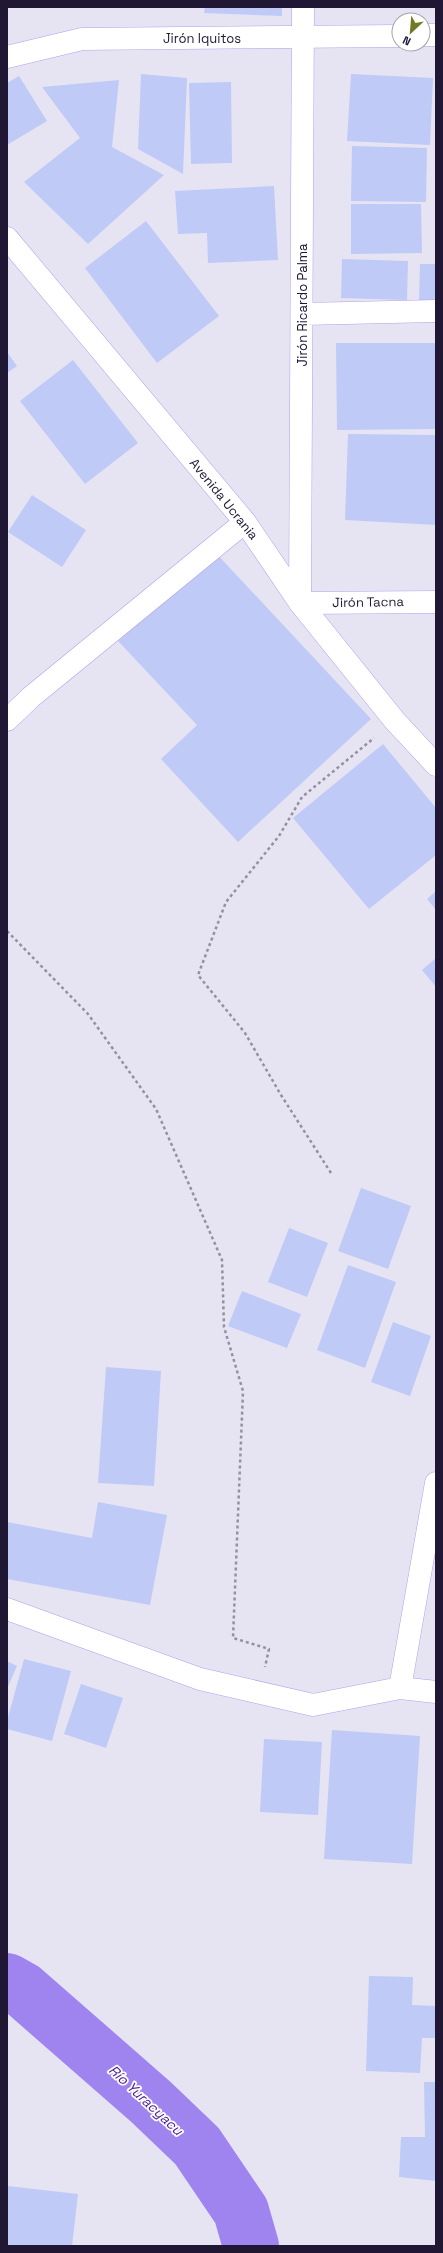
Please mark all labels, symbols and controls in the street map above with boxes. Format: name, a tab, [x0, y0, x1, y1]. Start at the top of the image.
north arrow	[391, 12, 431, 52]
street label: Jirón Iquitos	[163, 30, 241, 47]
text: N	[400, 33, 413, 49]
street label: Jirón Ricardo Palma	[294, 243, 311, 366]
street label: Avenida Ucrania	[186, 455, 262, 544]
street label: Jirón Tacna	[332, 593, 404, 611]
water label: Río Yuracyacu	[105, 2061, 188, 2140]

